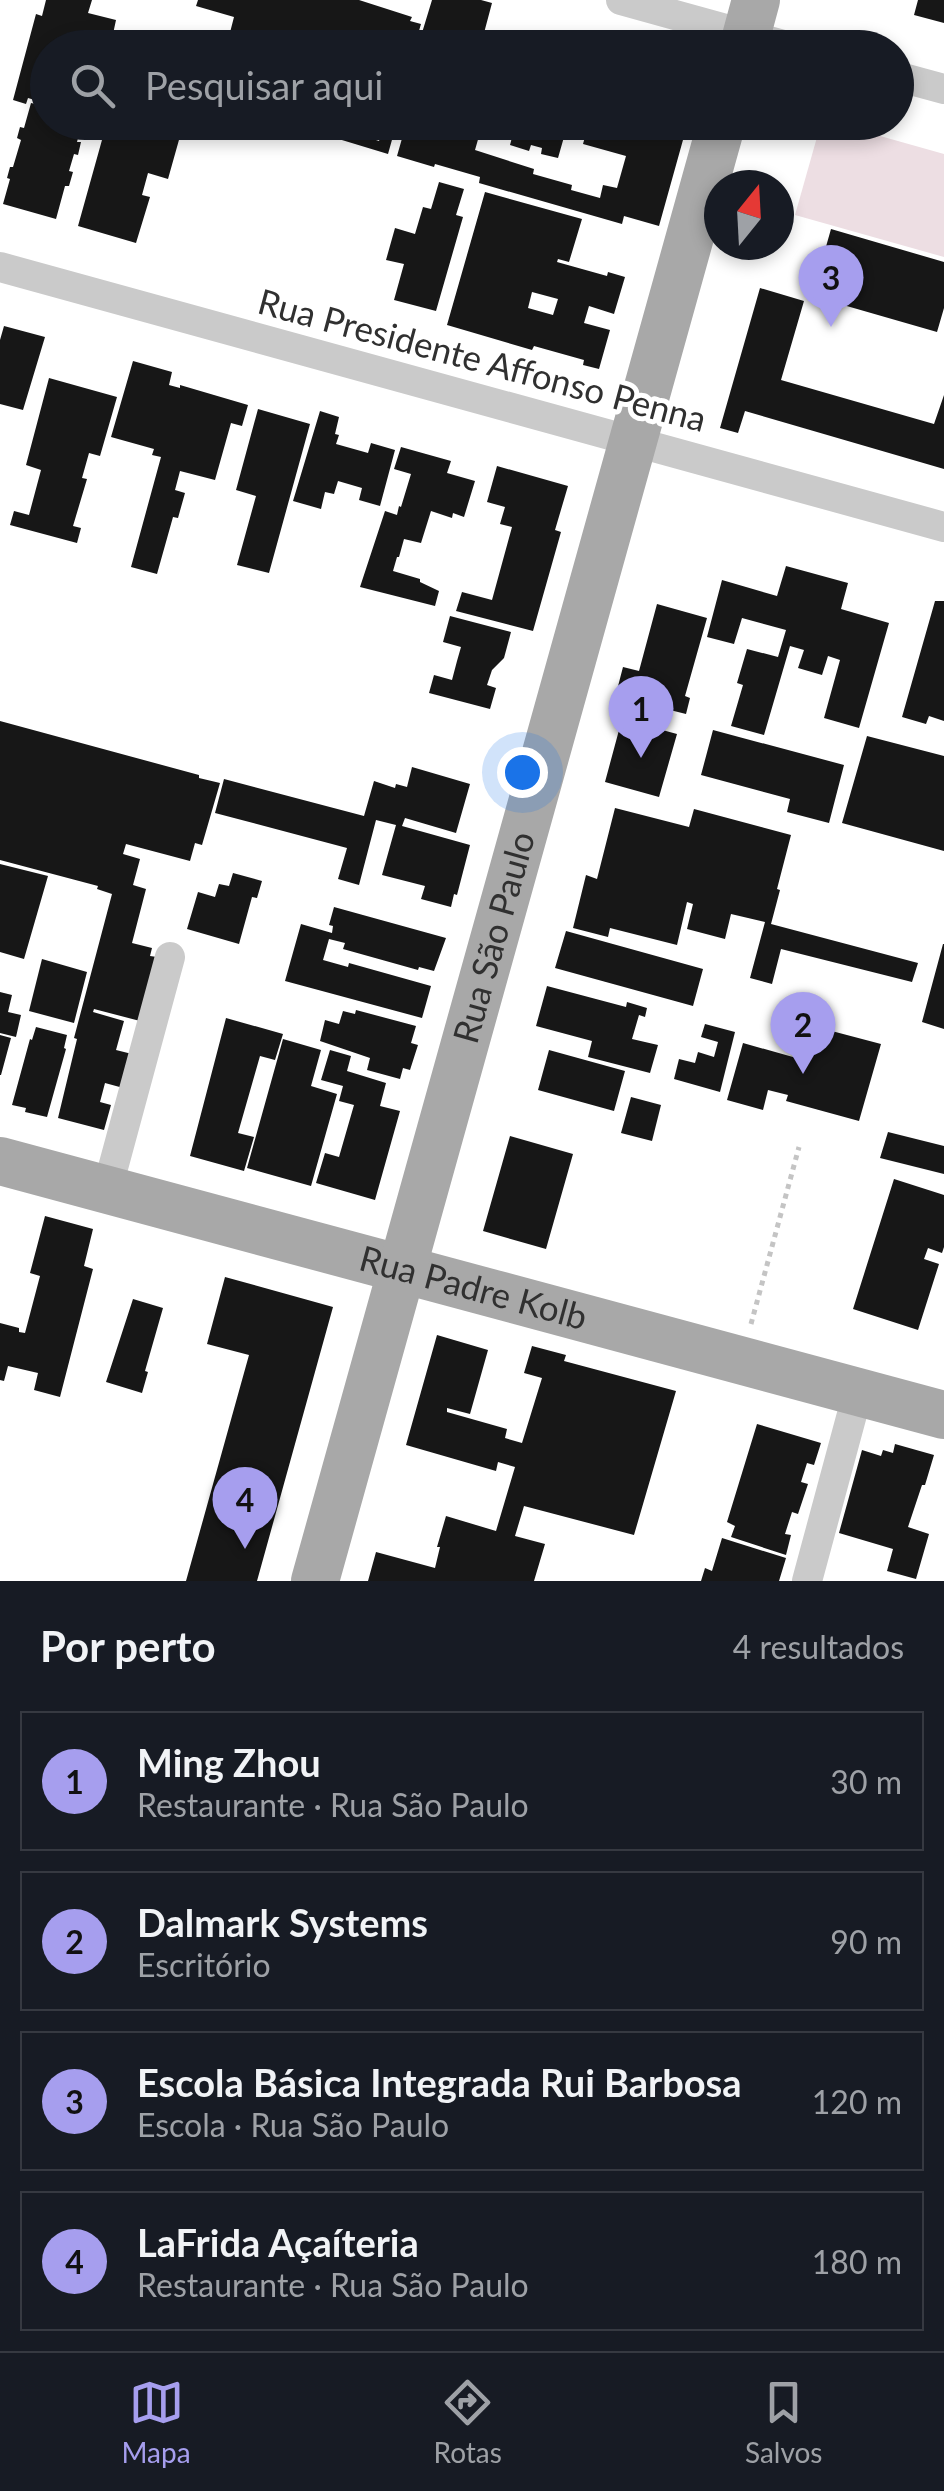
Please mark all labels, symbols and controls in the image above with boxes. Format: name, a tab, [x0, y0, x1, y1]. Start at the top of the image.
search box	[30, 30, 914, 140]
icon: search	[65, 58, 120, 113]
text: Pesquisar aqui	[145, 62, 384, 108]
north arrow	[704, 170, 794, 260]
pin: 3	[798, 245, 864, 327]
street label: Rua Presidente Affonso Penna	[254, 279, 711, 439]
pin: 1	[608, 676, 674, 758]
your location	[497, 747, 548, 798]
street label: Rua São Paulo	[443, 827, 542, 1047]
pin: 2	[770, 992, 836, 1074]
street label: Rua Padre Kolb	[355, 1236, 592, 1337]
pin: 4	[212, 1466, 278, 1549]
text: Por perto	[40, 1621, 216, 1671]
text: 4 resultados	[733, 1627, 904, 1666]
text: Ming Zhou	[137, 1739, 321, 1785]
text: 1	[65, 1762, 84, 1801]
text: 30 m	[830, 1762, 902, 1801]
text: Restaurante · Rua São Paulo	[137, 1785, 529, 1824]
text: Dalmark Systems	[137, 1899, 428, 1945]
text: 2	[65, 1922, 84, 1961]
text: 90 m	[830, 1922, 902, 1961]
text: Escritório	[137, 1945, 271, 1984]
text: Escola Básica Integrada Rui Barbosa	[137, 2059, 742, 2105]
text: 3	[65, 2082, 84, 2121]
text: 120 m	[812, 2082, 902, 2121]
text: Escola · Rua São Paulo	[137, 2105, 449, 2144]
text: LaFrida Açaíteria	[137, 2219, 419, 2265]
text: 4	[65, 2242, 84, 2281]
text: 180 m	[812, 2242, 902, 2281]
text: Restaurante · Rua São Paulo	[137, 2265, 529, 2304]
tab: Mapa	[121, 2375, 191, 2469]
tab: Rotas	[434, 2375, 502, 2469]
tab: Salvos	[745, 2375, 822, 2469]

